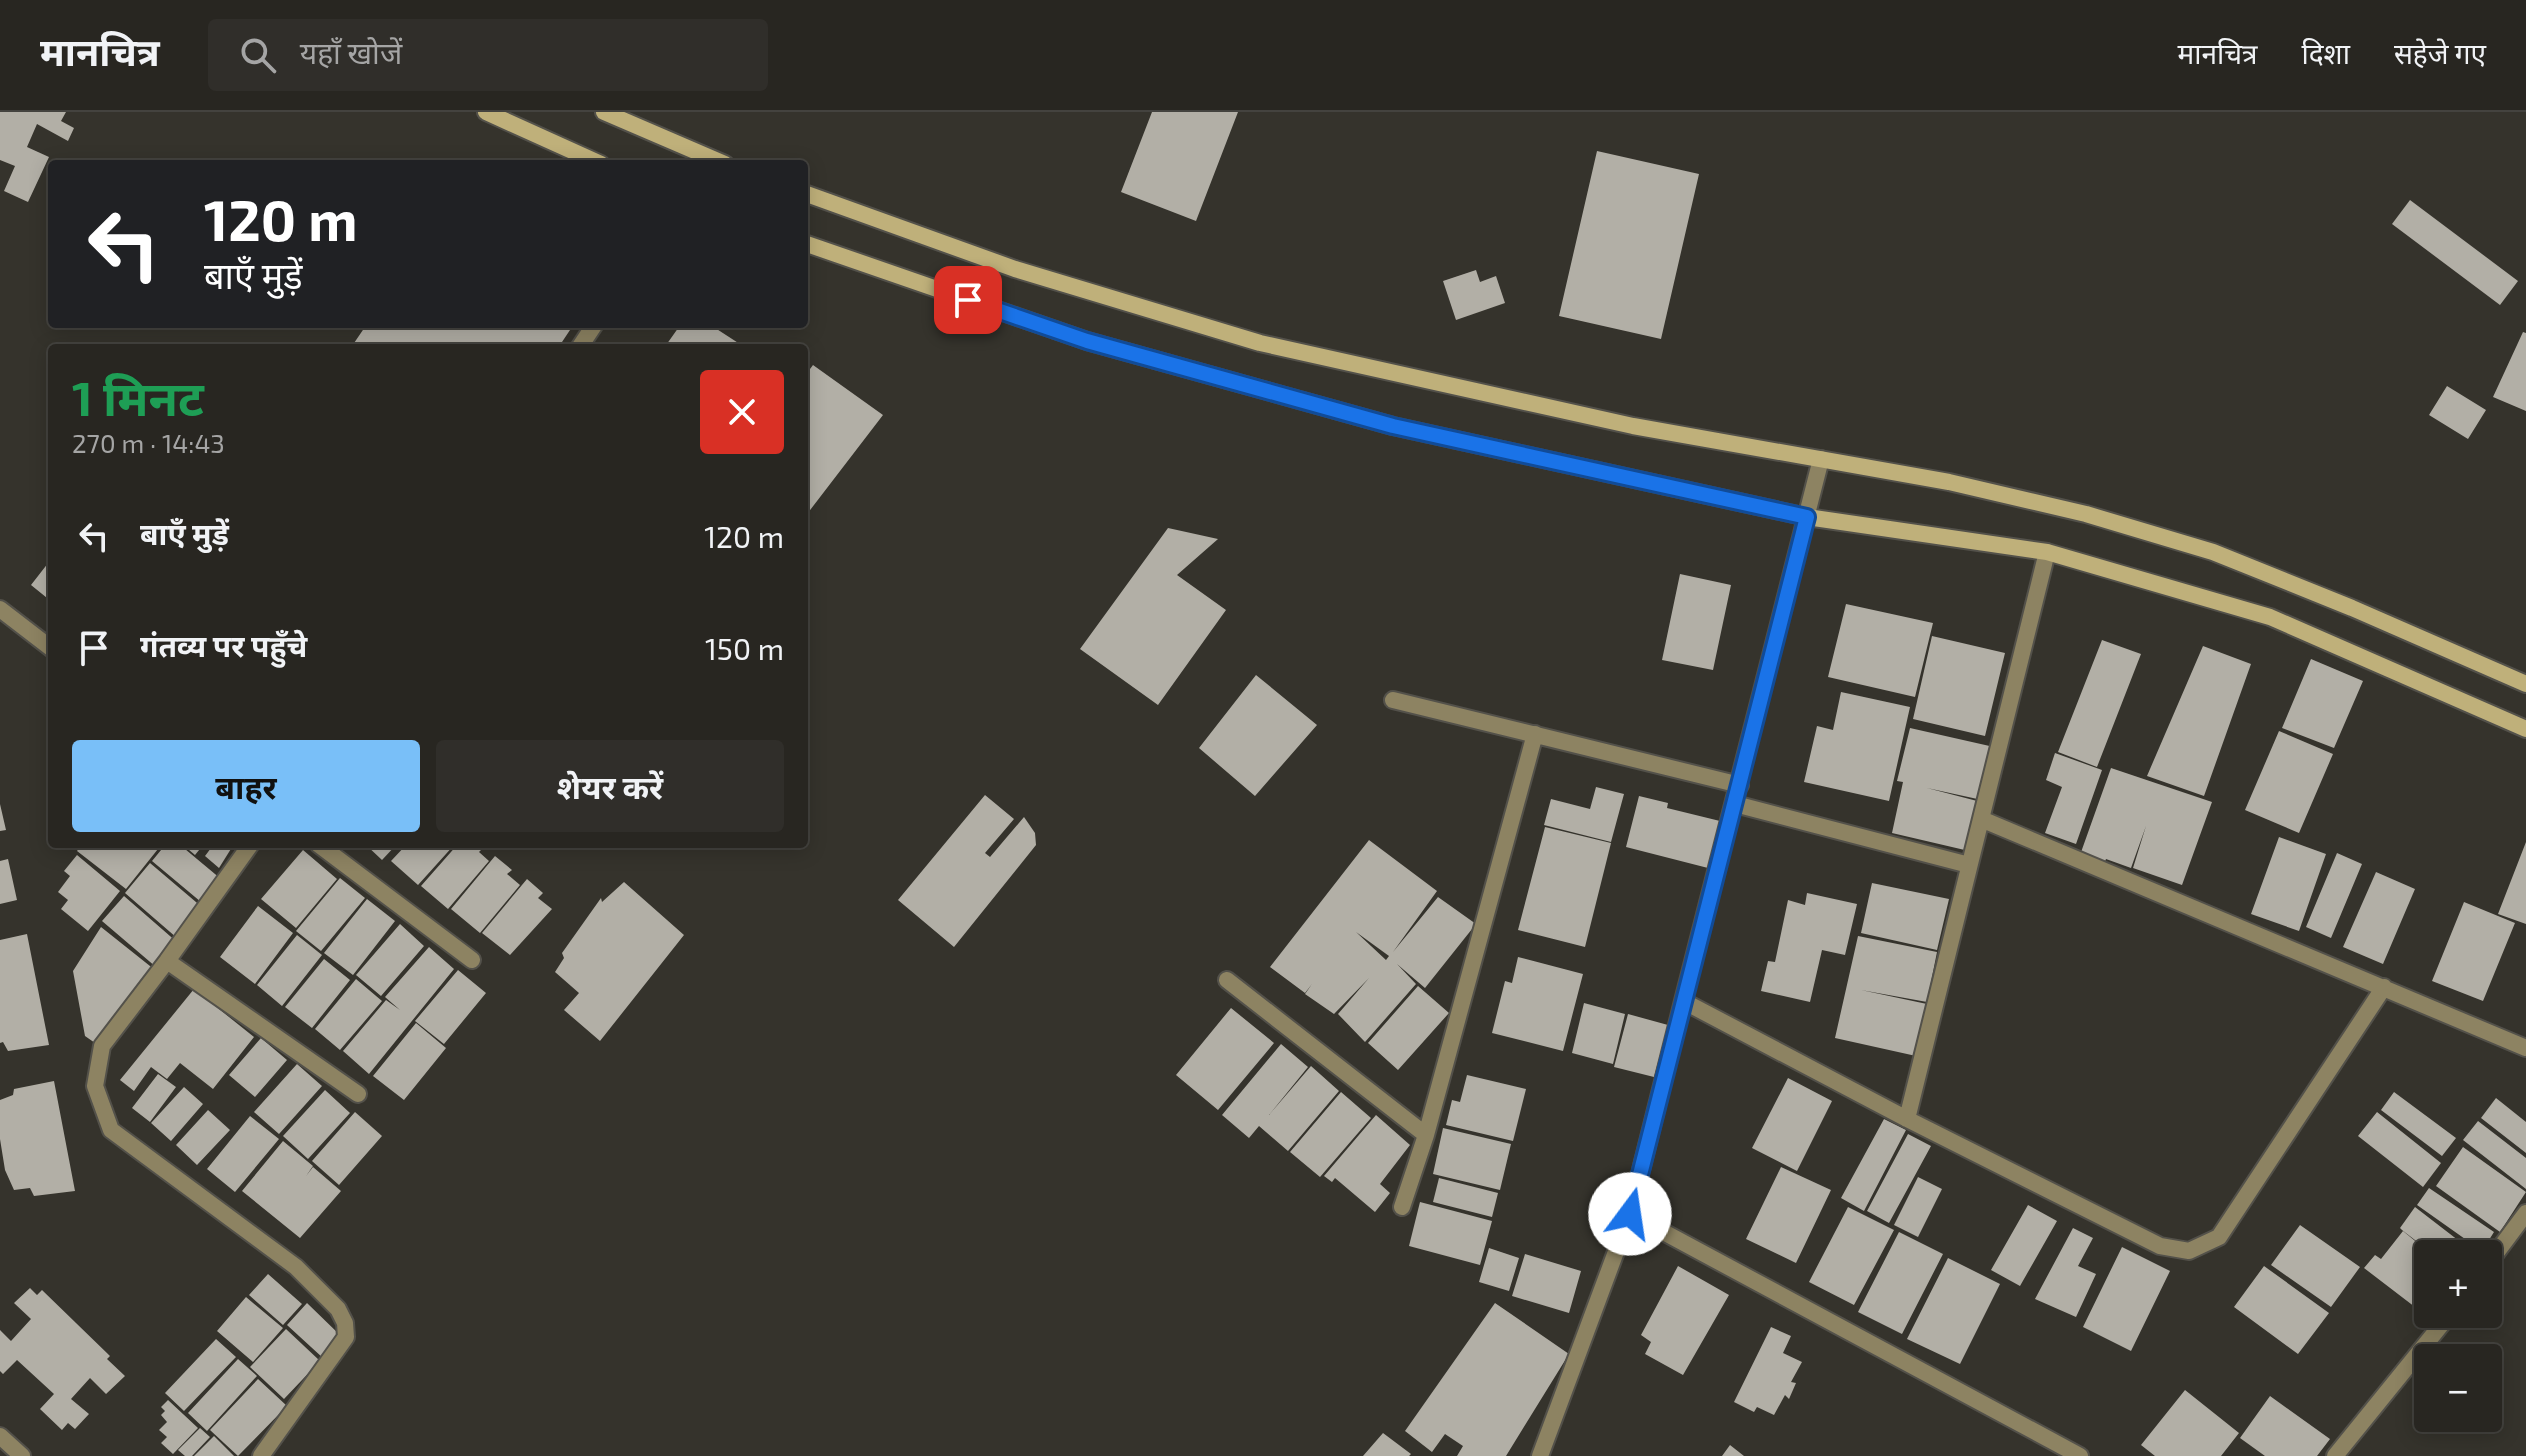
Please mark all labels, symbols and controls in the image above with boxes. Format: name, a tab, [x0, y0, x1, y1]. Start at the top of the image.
search box	[208, 19, 768, 91]
text: मानचित्र	[40, 28, 160, 74]
icon: search	[236, 33, 280, 77]
text: यहाँ खोजें	[300, 34, 402, 70]
text: मानचित्र	[2177, 36, 2258, 70]
text: दिशा	[2302, 36, 2350, 70]
text: सहेजे गए	[2394, 36, 2486, 70]
text: 120 m	[204, 185, 358, 252]
icon: left	[72, 192, 176, 296]
text: बाएँ मुड़ें	[204, 253, 303, 296]
pin	[934, 266, 1002, 334]
icon: arrive	[946, 278, 990, 322]
text: 1 मिनट	[72, 368, 204, 426]
button: close	[700, 370, 784, 454]
text: 270 m · 14:43	[72, 427, 225, 458]
icon: left	[72, 514, 116, 558]
text: बाएँ मुड़ें	[140, 515, 229, 551]
text: 120 m	[704, 518, 784, 554]
icon: arrive	[72, 626, 116, 670]
text: गंतव्य पर पहुँचे	[140, 627, 307, 663]
text: 150 m	[705, 630, 784, 666]
button: बाहर	[72, 740, 420, 832]
button: शेयर करें	[436, 740, 784, 832]
position arrow	[1588, 1172, 1672, 1256]
map controls	[2414, 1240, 2502, 1432]
button: +	[2414, 1240, 2502, 1328]
button: −	[2414, 1344, 2502, 1432]

